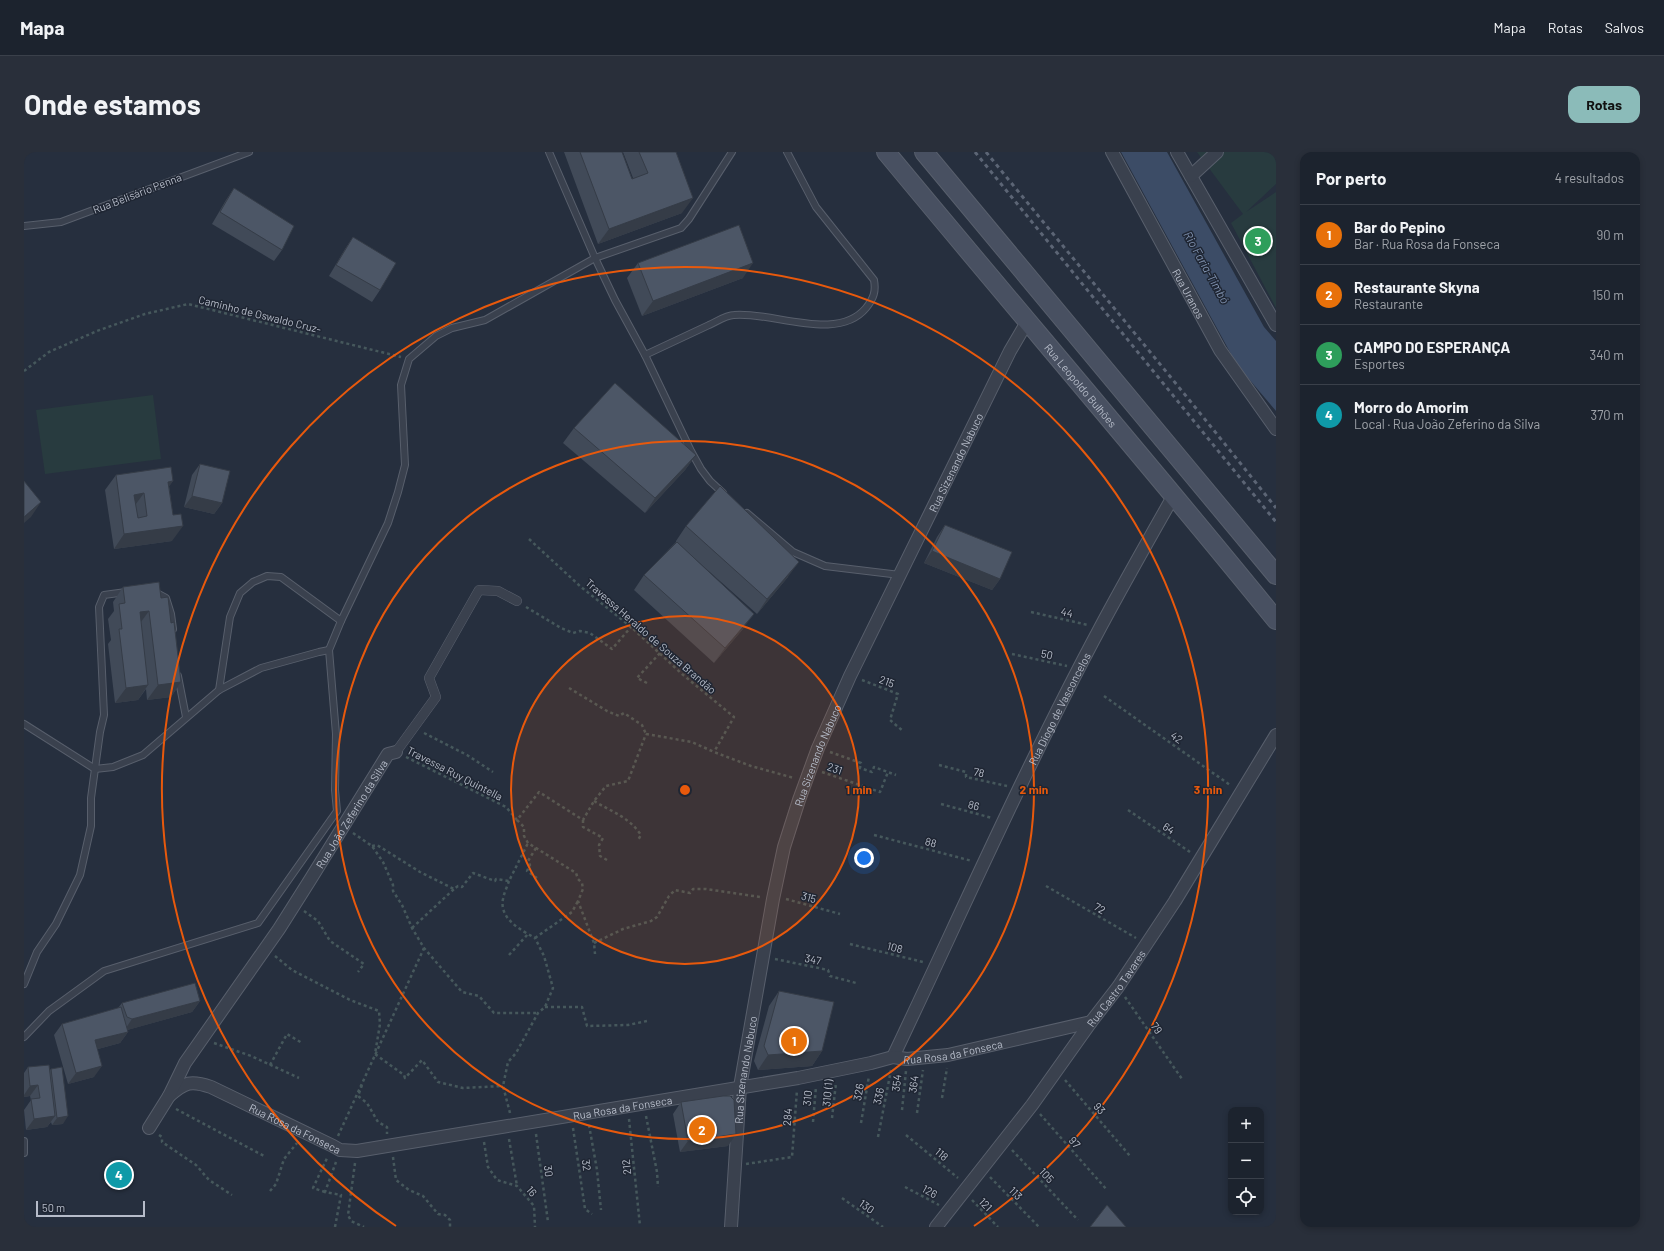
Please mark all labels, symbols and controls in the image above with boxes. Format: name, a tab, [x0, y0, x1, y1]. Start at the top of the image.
text: Mapa	[20, 16, 64, 39]
text: Mapa	[1494, 19, 1526, 36]
text: Rotas	[1548, 19, 1583, 36]
text: Salvos	[1605, 19, 1644, 36]
button: Rotas	[1568, 86, 1640, 123]
text: Onde estamos	[24, 87, 201, 121]
text: Por perto	[1316, 168, 1386, 188]
street label: Rua Belisário Penna	[91, 170, 183, 216]
text: 4 resultados	[1555, 170, 1624, 186]
text: Bar do Pepino	[1354, 218, 1445, 236]
pin: 3	[1245, 226, 1271, 256]
text: 1	[1327, 227, 1331, 243]
text: 90 m	[1597, 227, 1624, 243]
water label: Rio Faria-Timbó	[1181, 228, 1233, 306]
text: Bar · Rua Rosa da Fonseca	[1354, 236, 1500, 252]
street label: Rua Uranos	[1170, 266, 1208, 320]
text: Restaurante Skyna	[1354, 278, 1480, 296]
text: 2	[1325, 287, 1333, 303]
text: 150 m	[1592, 287, 1624, 303]
street label: Caminho de Oswaldo Cruz-	[197, 292, 323, 336]
text: Restaurante	[1354, 296, 1423, 312]
text: CAMPO DO ESPERANÇA	[1354, 338, 1510, 356]
street label: Rua Leopoldo Bulhões	[1042, 341, 1120, 430]
text: 3	[1325, 347, 1333, 363]
text: 340 m	[1589, 347, 1624, 363]
text: Esportes	[1354, 356, 1405, 372]
text: Morro do Amorim	[1354, 398, 1469, 416]
text: 4	[1325, 407, 1333, 423]
text: 370 m	[1590, 407, 1624, 423]
street label: Rua Sizenando Nabuco	[925, 411, 985, 514]
text: Local · Rua João Zeferino da Silva	[1354, 416, 1540, 432]
street label: Travessa Heraldo de Souza Brandão	[583, 576, 719, 696]
street label: 44	[1060, 604, 1074, 620]
street label: 50	[1040, 646, 1054, 662]
street label: Rua Diogo de Vasconcelos	[1025, 650, 1092, 767]
street label: 215	[878, 672, 897, 690]
street label: Rua Sizenando Nabuco	[791, 702, 843, 808]
street label: 42	[1168, 728, 1186, 746]
street label: Travessa Ruy Quintella	[405, 743, 505, 803]
street label: Rua João Zeferino da Silva	[313, 757, 389, 870]
street label: 231	[826, 759, 844, 777]
street label: 78	[972, 765, 986, 780]
text: 1 min	[846, 782, 872, 796]
text: 2 min	[1020, 782, 1048, 796]
text: 3 min	[1194, 782, 1222, 796]
centre of rings	[678, 783, 692, 797]
street label: 86	[967, 797, 982, 813]
street label: 64	[1161, 819, 1177, 837]
street label: 88	[924, 834, 938, 850]
your location	[854, 848, 874, 868]
street label: 315	[800, 889, 818, 905]
street label: 72	[1092, 900, 1108, 916]
street label: 108	[886, 939, 904, 955]
street label: Rua Castro Tavares	[1083, 947, 1147, 1029]
street label: 347	[804, 951, 822, 967]
street label: Rua Sizenando Nabuco	[731, 1015, 759, 1124]
street label: 79	[1149, 1020, 1166, 1036]
pin: 1	[781, 1026, 807, 1056]
street label: Rua Rosa da Fonseca	[902, 1036, 1004, 1066]
street label: 354	[889, 1074, 903, 1092]
street label: 364	[905, 1074, 921, 1094]
street label: 310 (1)	[819, 1079, 835, 1107]
street label: 326	[850, 1082, 866, 1102]
street label: 336	[870, 1086, 886, 1106]
street label: 310	[800, 1090, 814, 1106]
street label: Rua Rosa da Fonseca	[572, 1092, 673, 1122]
street label: 93	[1091, 1099, 1109, 1117]
street label: Rua Rosa da Fonseca	[247, 1100, 343, 1156]
map controls	[1228, 1107, 1264, 1215]
button: +	[1228, 1107, 1264, 1143]
street label: 284	[780, 1108, 794, 1126]
pin: 2	[689, 1115, 715, 1145]
street label: 97	[1067, 1134, 1083, 1150]
button: −	[1228, 1143, 1264, 1179]
street label: 118	[933, 1145, 952, 1163]
street label: 32	[580, 1158, 594, 1172]
street label: 212	[619, 1159, 633, 1175]
pin: 4	[106, 1160, 132, 1190]
street label: 30	[542, 1164, 556, 1178]
street label: 105	[1037, 1165, 1057, 1185]
button: locate	[1228, 1179, 1264, 1215]
street label: 126	[920, 1182, 940, 1201]
street label: 16	[524, 1183, 540, 1199]
street label: 113	[1007, 1184, 1025, 1202]
street label: 121	[977, 1195, 995, 1213]
street label: 130	[857, 1196, 877, 1216]
scale bar	[36, 1199, 145, 1218]
text: 50 m	[42, 1201, 65, 1214]

